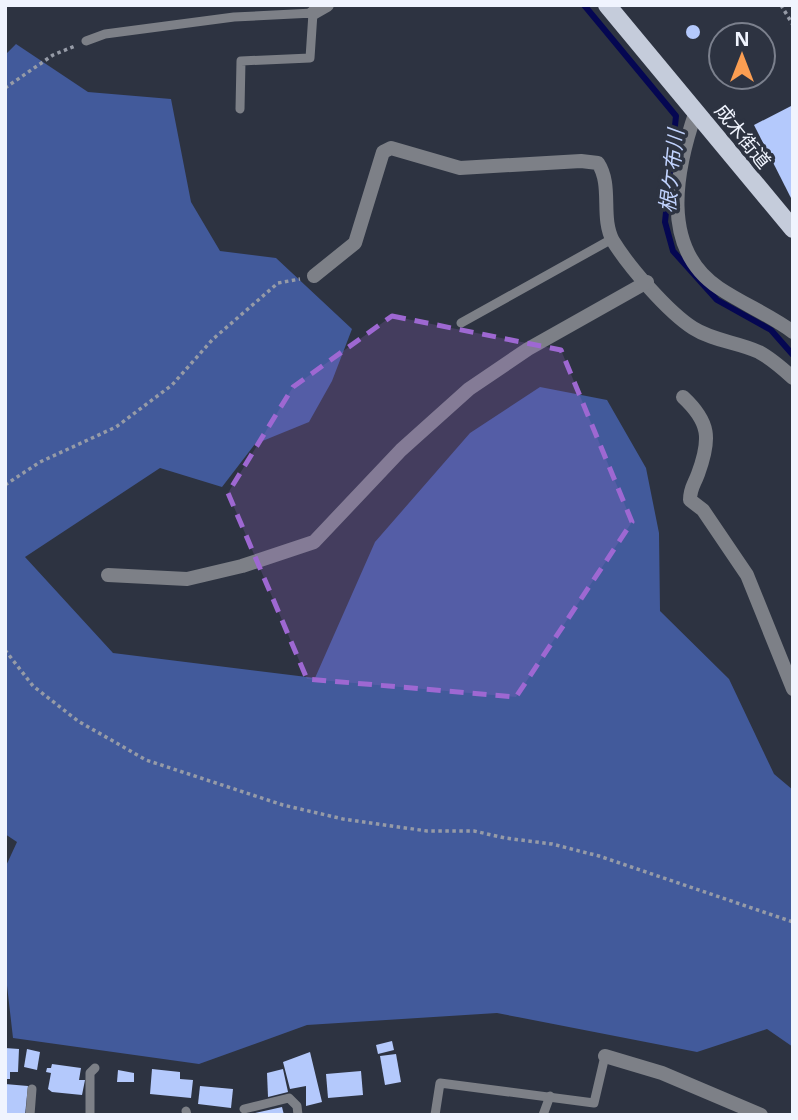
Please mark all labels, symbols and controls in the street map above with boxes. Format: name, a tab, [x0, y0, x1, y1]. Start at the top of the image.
north arrow	[707, 21, 777, 91]
text: N	[734, 26, 750, 52]
street label: 成木街道	[709, 98, 777, 174]
water label: 根ケ布川	[653, 126, 690, 214]

